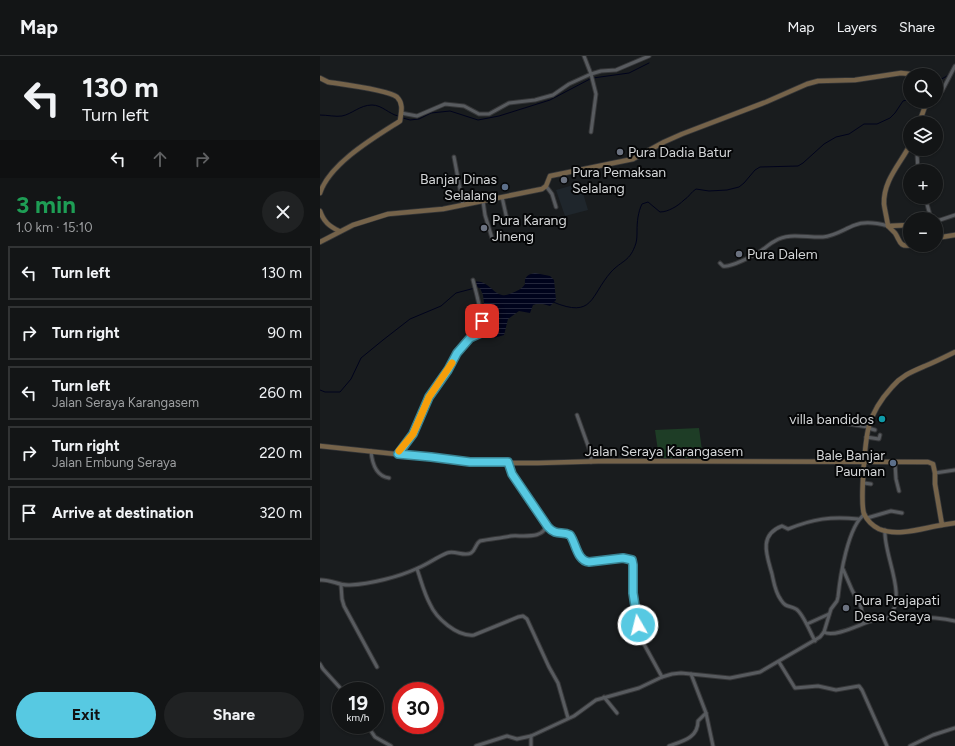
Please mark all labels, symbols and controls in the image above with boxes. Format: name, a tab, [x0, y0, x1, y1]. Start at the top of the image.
text: Map	[20, 16, 58, 39]
text: Map	[787, 19, 815, 36]
text: Layers	[837, 19, 877, 36]
text: Share	[899, 19, 935, 36]
map controls	[903, 68, 943, 252]
button: search	[903, 68, 943, 108]
text: 130 m	[82, 70, 159, 104]
icon: left	[16, 72, 68, 124]
text: Turn left	[82, 104, 149, 126]
button: layers	[903, 116, 943, 156]
place label: Pura Dadia Batur	[628, 144, 732, 161]
marker: Pura Dadia Batur	[615, 147, 625, 157]
icon: left	[107, 148, 129, 170]
icon: ahead	[149, 148, 171, 170]
icon: right	[191, 148, 213, 170]
place label: Pura Pemaksan Selalang	[572, 164, 666, 197]
button: +	[903, 164, 943, 204]
place label: Banjar Dinas Selalang	[420, 171, 497, 204]
marker: Pura Pemaksan Selalang	[559, 175, 569, 185]
marker: Banjar Dinas Selalang	[500, 182, 510, 192]
text: 3 min	[16, 190, 76, 219]
button: close	[262, 191, 304, 233]
place label: Pura Karang Jineng	[492, 212, 567, 245]
button: −	[903, 212, 943, 252]
text: 1.0 km · 15:10	[16, 220, 93, 235]
marker: Pura Karang Jineng	[479, 223, 489, 233]
place label: Pura Dalem	[747, 246, 818, 263]
marker: Pura Dalem	[734, 249, 744, 259]
icon: left	[18, 262, 40, 284]
text: Turn left	[52, 264, 110, 282]
text: 130 m	[262, 264, 302, 282]
pin	[465, 304, 499, 338]
icon: arrive	[471, 310, 493, 332]
icon: right	[18, 322, 40, 344]
text: Turn right	[52, 324, 120, 342]
text: 90 m	[267, 324, 302, 342]
text: Turn left	[52, 377, 110, 395]
icon: left	[18, 382, 40, 404]
text: 260 m	[259, 384, 302, 402]
text: Jalan Seraya Karangasem	[52, 395, 199, 410]
place label: villa bandidos	[789, 411, 874, 428]
marker: villa bandidos	[877, 414, 887, 424]
text: Turn right	[52, 437, 120, 455]
icon: right	[18, 442, 40, 464]
street label: Jalan Seraya Karangasem	[585, 443, 743, 460]
text: 220 m	[259, 444, 302, 462]
place label: Bale Banjar Pauman	[816, 447, 885, 480]
text: Jalan Embung Seraya	[52, 455, 176, 470]
marker: Bale Banjar Pauman	[888, 458, 898, 468]
icon: arrive	[18, 502, 40, 524]
text: Arrive at destination	[52, 504, 193, 522]
text: 320 m	[259, 504, 302, 522]
place label: Pura Prajapati Desa Seraya	[854, 592, 940, 625]
marker: Pura Prajapati Desa Seraya	[841, 603, 851, 613]
position arrow	[617, 604, 659, 646]
speed limit sign: 30	[392, 682, 444, 734]
text: 19	[348, 691, 368, 715]
button: Exit	[16, 692, 156, 738]
button: Share	[164, 692, 304, 738]
text: km/h	[347, 711, 369, 724]

